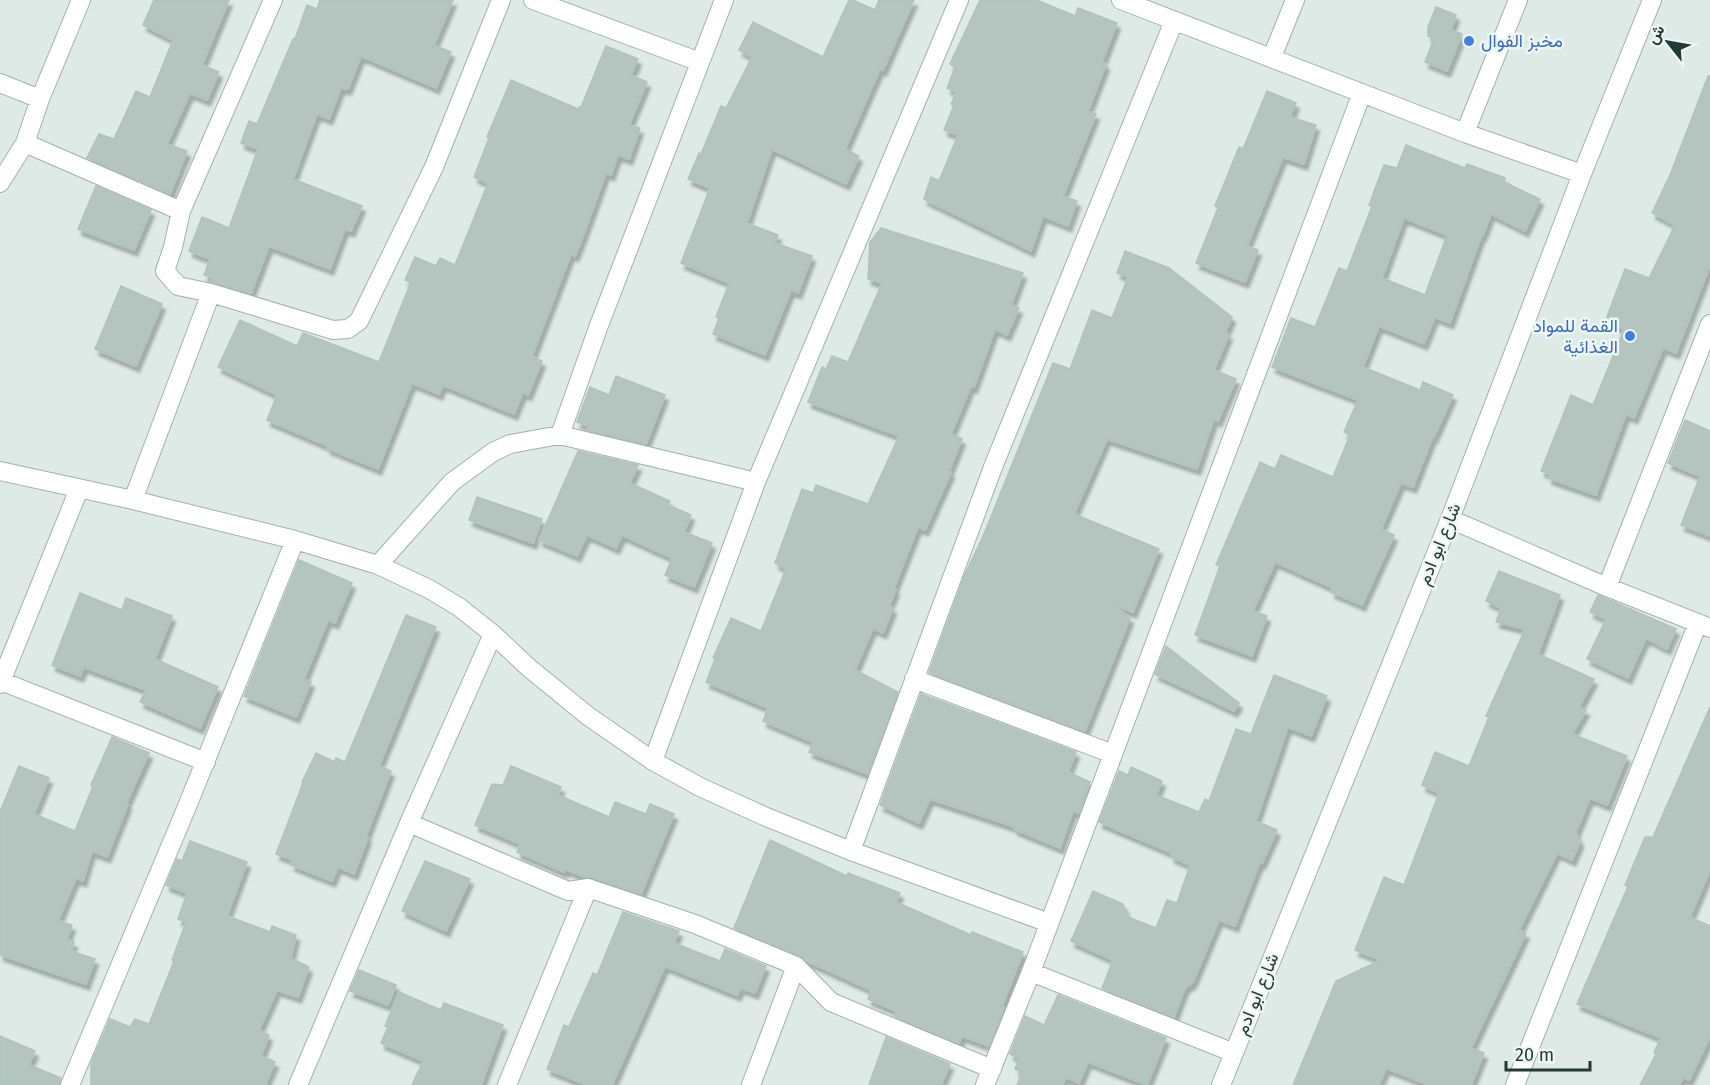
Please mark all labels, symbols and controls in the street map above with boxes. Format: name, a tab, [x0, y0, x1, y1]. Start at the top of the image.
north arrow	[1638, 12, 1698, 72]
text: ش	[1642, 21, 1669, 48]
place label: مخبز الفوال	[1481, 30, 1563, 52]
marker: مخبز الفوال	[1462, 34, 1476, 48]
place label: القمة للمواد الغذائية	[1533, 315, 1618, 358]
marker: القمة للمواد الغذائية	[1623, 329, 1637, 343]
street label: شارع ابو ادم	[1413, 500, 1466, 589]
street label: شارع ابو ادم	[1231, 950, 1284, 1039]
scale bar	[1506, 1034, 1590, 1072]
text: 20 m	[1515, 1044, 1554, 1066]

